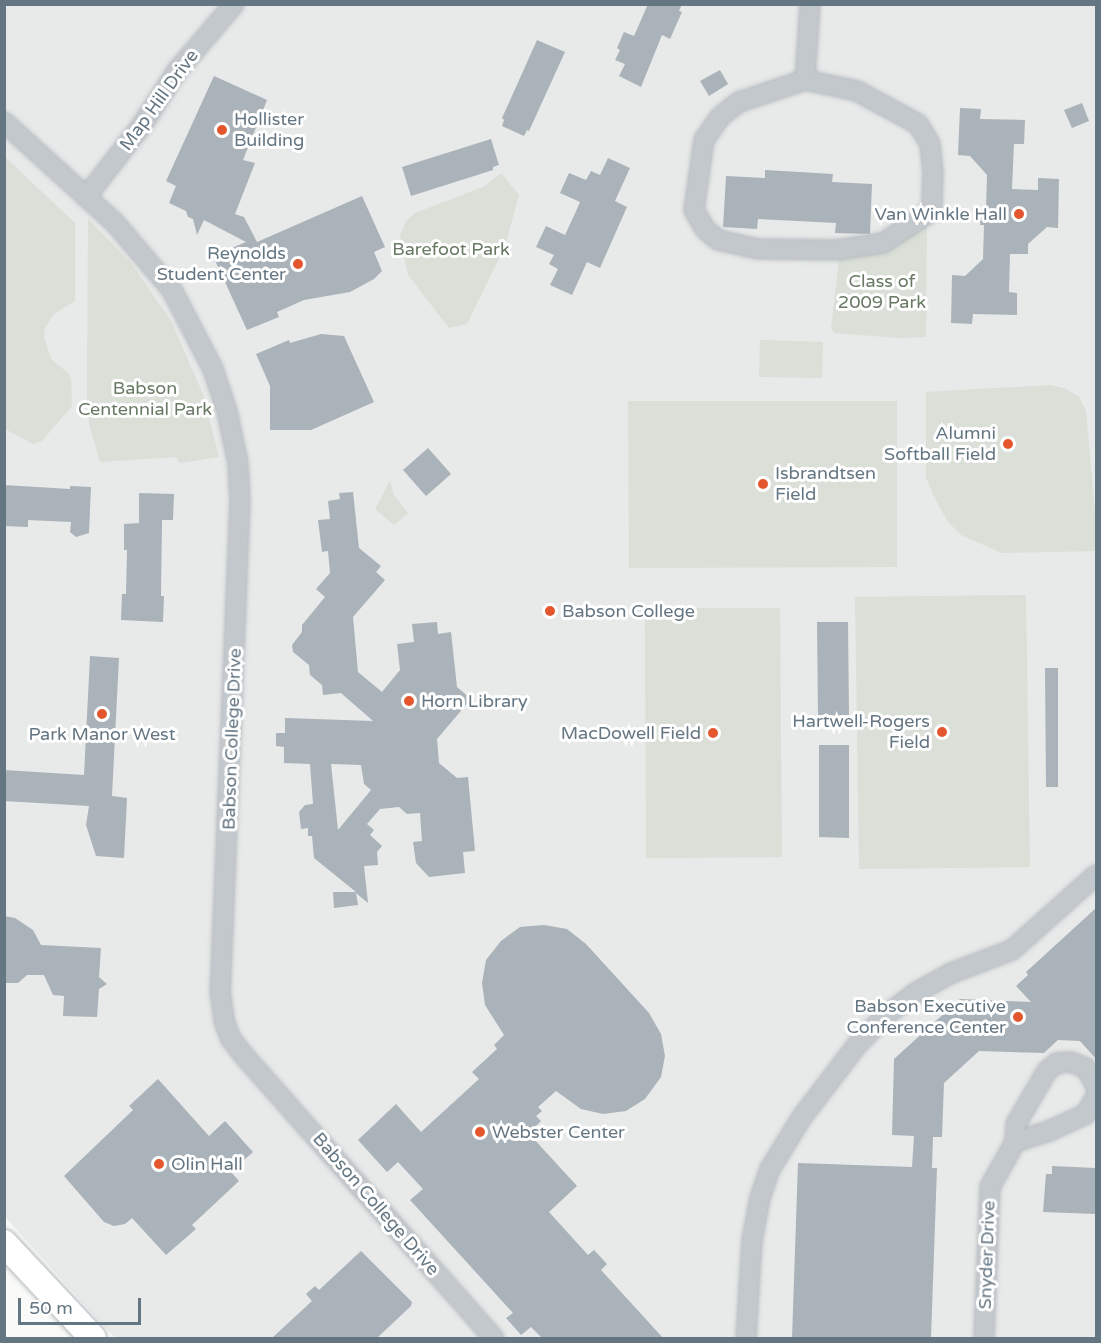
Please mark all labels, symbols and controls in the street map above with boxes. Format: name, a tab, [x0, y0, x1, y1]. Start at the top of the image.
street label: Map Hill Drive	[115, 45, 203, 155]
place label: Hollister Building	[234, 109, 304, 152]
marker: Hollister Building	[215, 123, 229, 137]
place label: Van Winkle Hall	[874, 203, 1007, 225]
marker: Van Winkle Hall	[1012, 207, 1026, 221]
park label: Barefoot Park	[392, 238, 510, 260]
place label: Reynolds Student Center	[157, 243, 286, 286]
marker: Reynolds Student Center	[291, 257, 305, 271]
park label: Class of 2009 Park	[838, 271, 926, 314]
park label: Babson Centennial Park	[78, 378, 212, 420]
place label: Alumni Softball Field	[884, 423, 996, 466]
marker: Alumni Softball Field	[1001, 437, 1015, 451]
place label: Isbrandtsen Field	[775, 463, 876, 506]
marker: Isbrandtsen Field	[756, 477, 770, 491]
place label: Babson College	[562, 600, 695, 622]
marker: Babson College	[543, 604, 557, 618]
street label: Babson College Drive	[218, 648, 246, 830]
place label: Horn Library	[421, 690, 528, 712]
marker: Horn Library	[402, 694, 416, 708]
marker: Park Manor West	[95, 707, 109, 721]
place label: Hartwell-Rogers Field	[792, 711, 930, 754]
place label: MacDowell Field	[561, 722, 701, 744]
place label: Park Manor West	[28, 723, 176, 745]
marker: Hartwell-Rogers Field	[935, 725, 949, 739]
marker: MacDowell Field	[706, 726, 720, 740]
place label: Babson Executive Conference Center	[846, 996, 1006, 1038]
marker: Babson Executive Conference Center	[1011, 1010, 1025, 1024]
place label: Webster Center	[492, 1121, 625, 1143]
marker: Webster Center	[473, 1125, 487, 1139]
street label: Babson College Drive	[308, 1128, 444, 1280]
place label: Olin Hall	[171, 1153, 243, 1175]
marker: Olin Hall	[152, 1157, 166, 1171]
street label: Snyder Drive	[974, 1200, 1000, 1310]
scale bar	[21, 1286, 144, 1324]
text: 50 m	[29, 1297, 73, 1319]

